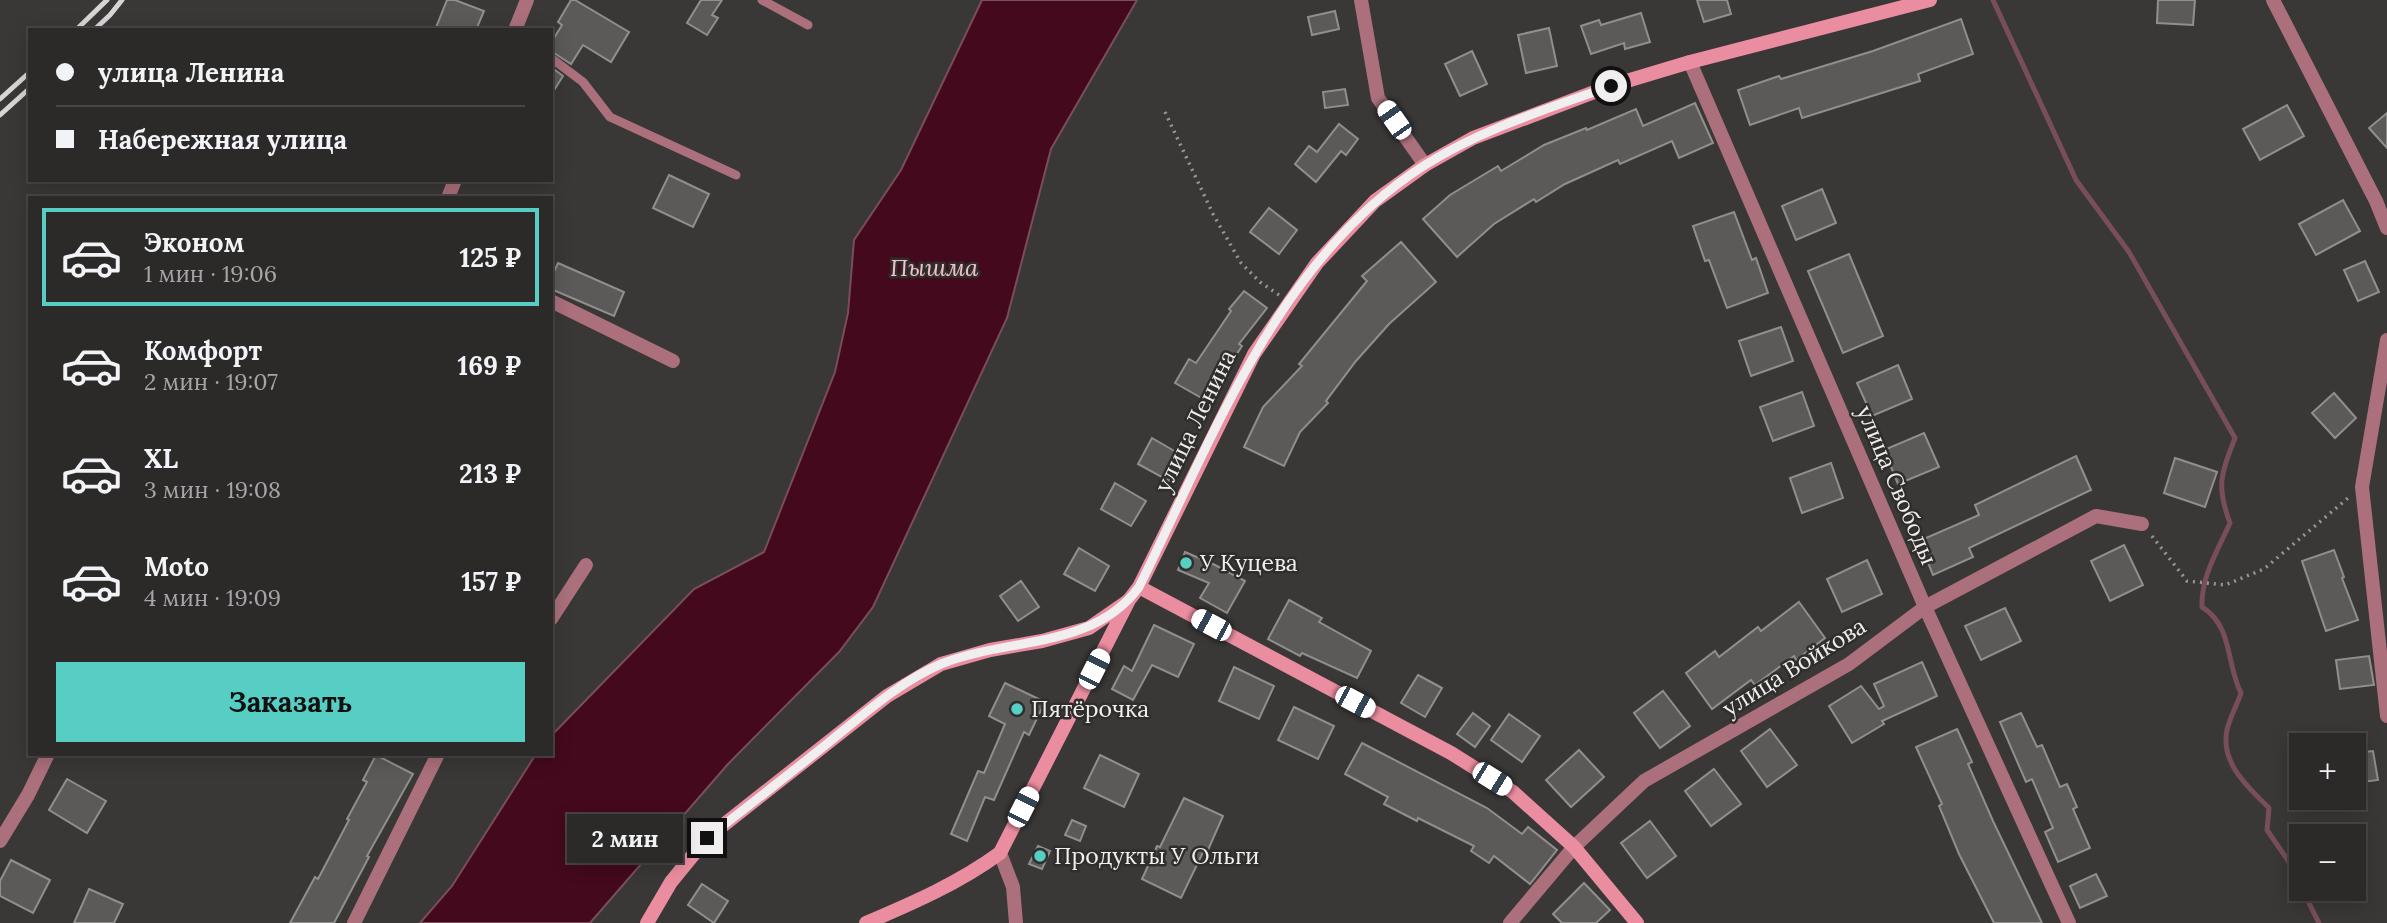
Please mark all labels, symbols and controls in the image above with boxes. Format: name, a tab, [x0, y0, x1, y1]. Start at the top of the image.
text: улица Ленина	[98, 56, 284, 89]
route start	[1595, 70, 1627, 102]
car	[1374, 97, 1415, 143]
text: Набережная улица	[98, 123, 347, 156]
icon: car	[60, 226, 123, 289]
text: Эконом	[144, 226, 244, 259]
text: 125 ₽	[460, 241, 521, 274]
water label: Пышма	[890, 252, 979, 283]
text: 1 мин · 19:06	[144, 259, 277, 288]
icon: car	[60, 334, 123, 397]
text: Комфорт	[144, 334, 262, 367]
street label: улица Ленина	[1148, 345, 1242, 497]
text: 169 ₽	[458, 349, 521, 382]
text: 2 мин · 19:07	[144, 367, 278, 396]
street label: улица Свободы	[1851, 401, 1944, 569]
icon: car	[60, 442, 123, 505]
text: XL	[144, 442, 178, 475]
text: 213 ₽	[459, 457, 521, 490]
text: 3 мин · 19:08	[144, 475, 281, 504]
place label: У Куцева	[1199, 548, 1298, 577]
icon: car	[60, 550, 123, 613]
text: Moto	[144, 550, 209, 583]
marker: У Куцева	[1178, 555, 1194, 571]
text: 157 ₽	[461, 565, 521, 598]
text: 4 мин · 19:09	[144, 583, 281, 612]
car	[1188, 606, 1235, 644]
street label: улица Войкова	[1717, 611, 1871, 722]
car	[1076, 646, 1113, 692]
button: Заказать	[56, 662, 525, 742]
car	[1332, 683, 1379, 721]
place label: Пятёрочка	[1031, 694, 1149, 723]
marker: Пятёрочка	[1009, 701, 1025, 717]
map controls	[2289, 733, 2366, 901]
button: +	[2289, 733, 2366, 810]
car	[1469, 759, 1516, 799]
car	[1005, 784, 1042, 830]
callout: 2 мин	[567, 814, 682, 862]
route end	[691, 822, 723, 854]
text: 2 мин	[591, 824, 659, 853]
button: −	[2289, 824, 2366, 901]
place label: Продукты У Ольги	[1054, 841, 1259, 870]
marker: Продукты У Ольги	[1032, 848, 1048, 864]

